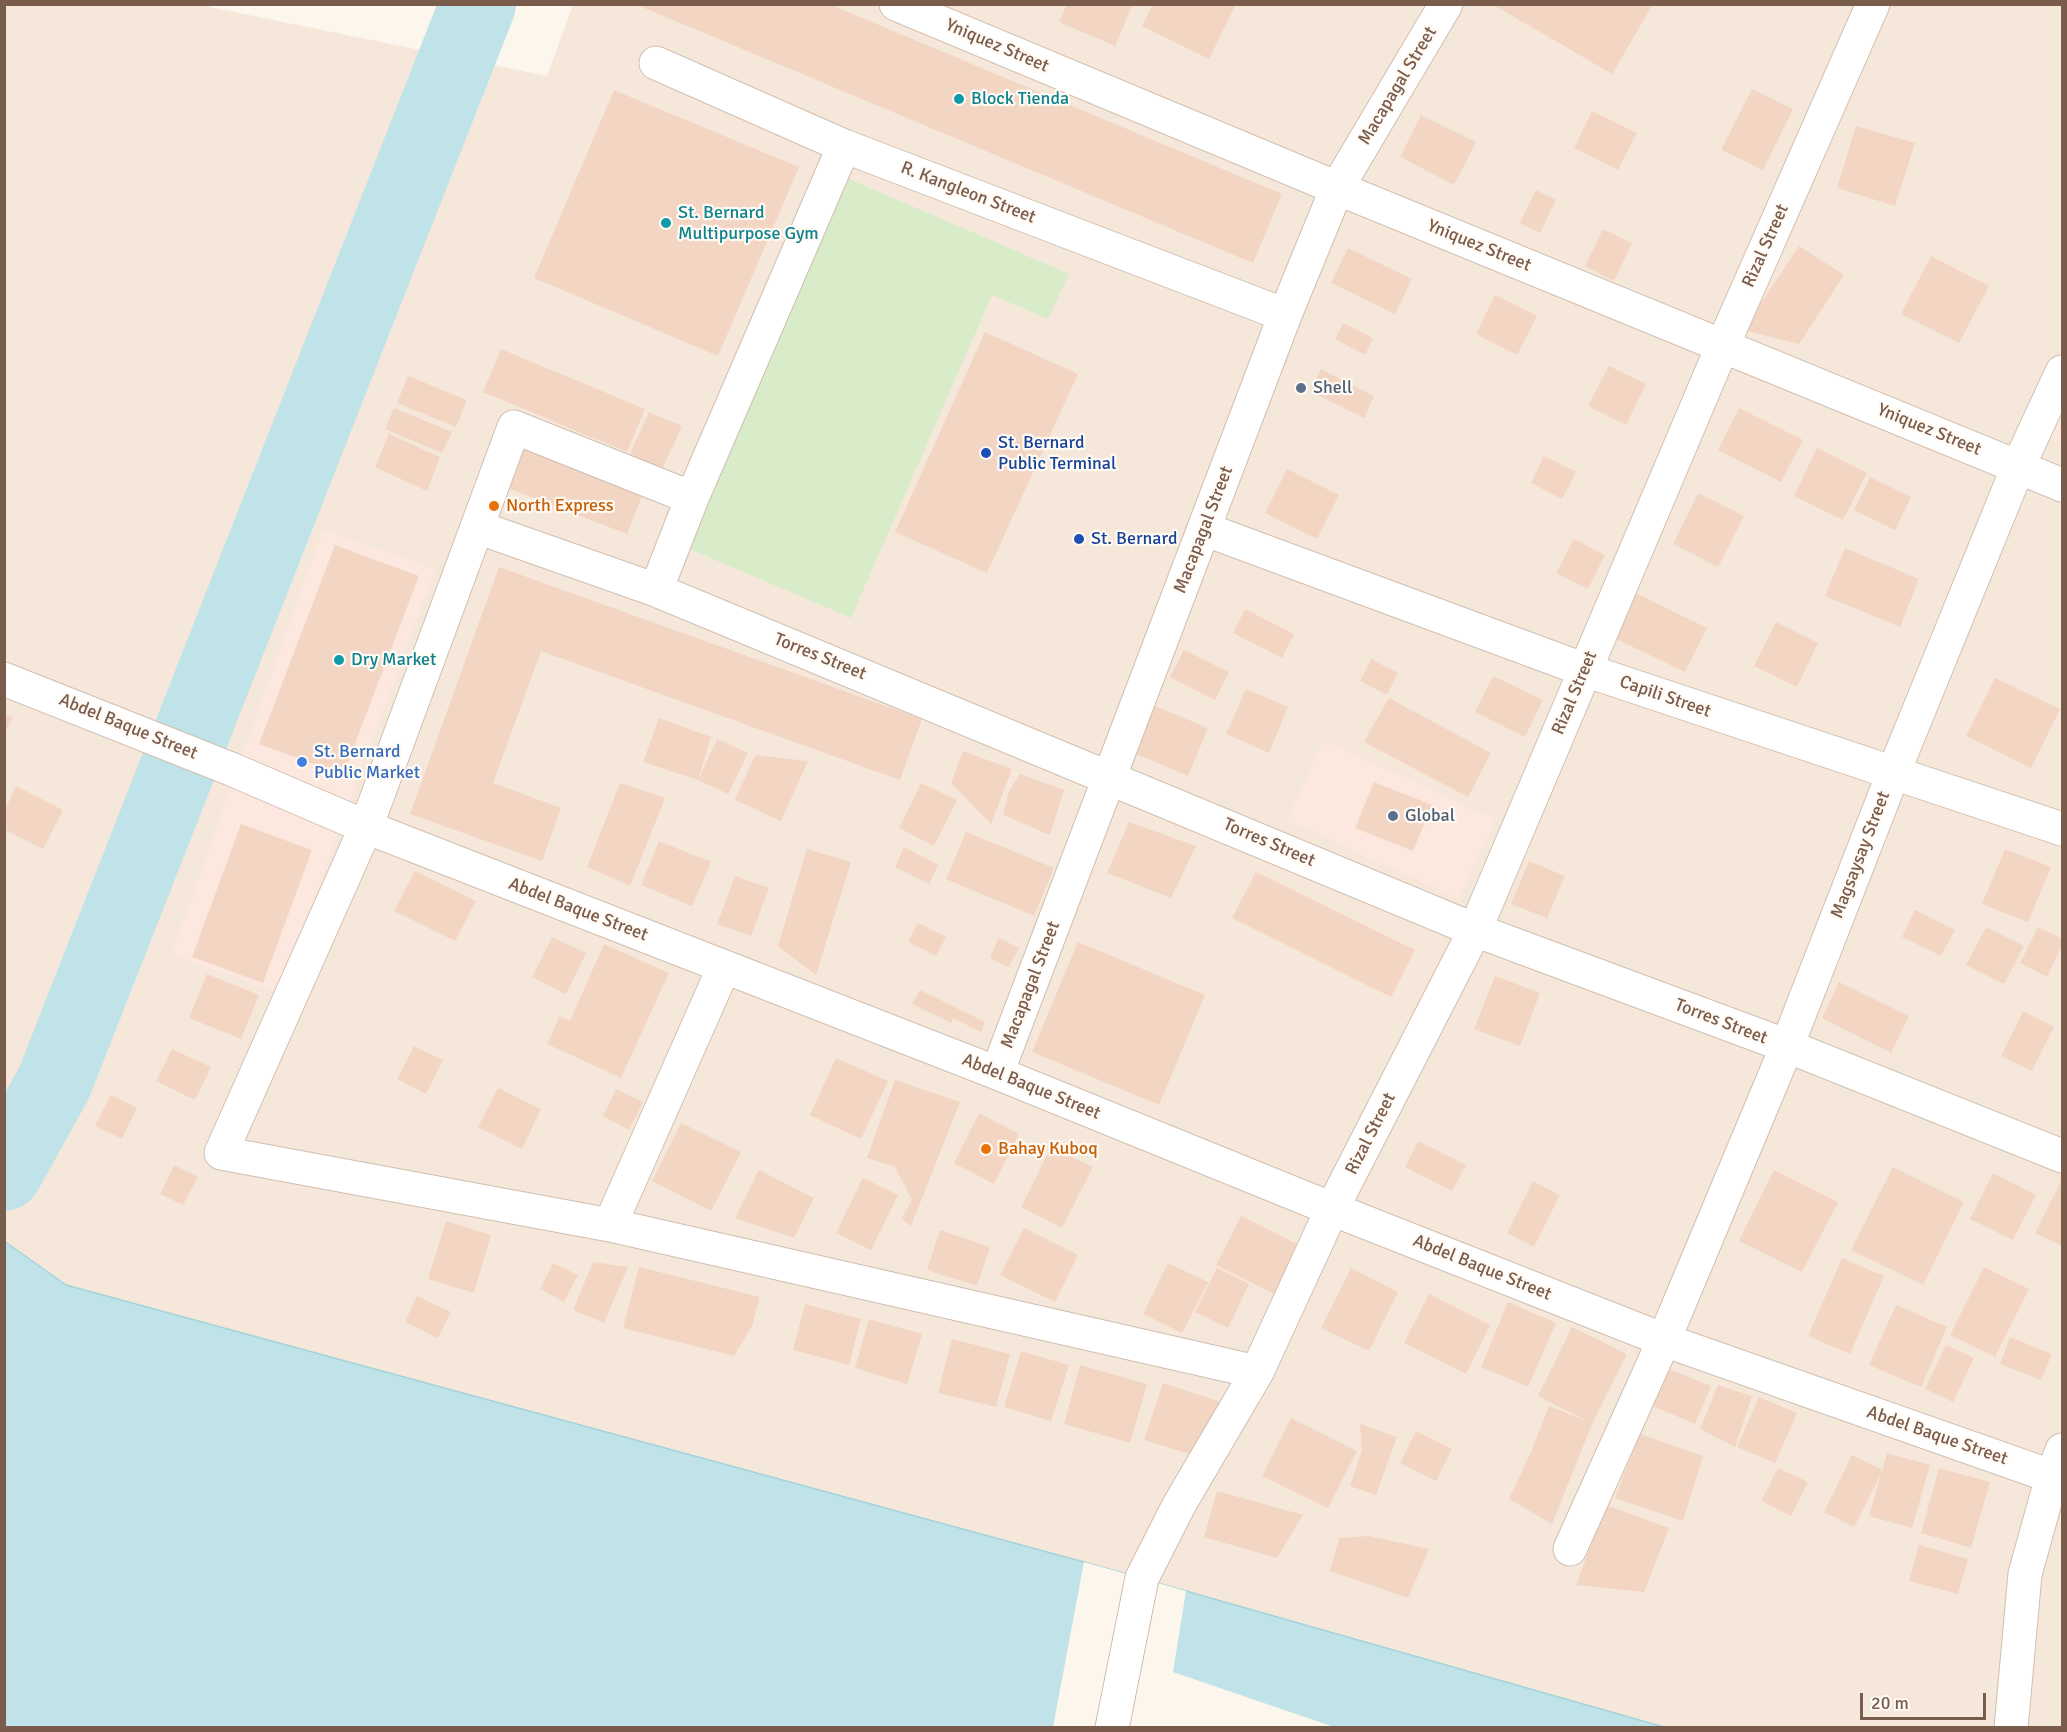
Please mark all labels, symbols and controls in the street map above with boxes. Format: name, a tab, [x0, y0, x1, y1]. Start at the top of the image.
street label: Yniquez Street	[942, 15, 1052, 77]
street label: Macapagal Street	[1354, 23, 1442, 149]
place label: Block Tienda	[971, 88, 1069, 110]
marker: Block Tienda	[952, 92, 966, 106]
street label: R. Kangleon Street	[897, 157, 1039, 229]
street label: Rizal Street	[1738, 201, 1794, 291]
place label: St. Bernard Multipurpose Gym	[678, 202, 819, 244]
street label: Yniquez Street	[1424, 215, 1534, 277]
marker: St. Bernard Multipurpose Gym	[659, 216, 673, 230]
place label: Shell	[1313, 377, 1352, 399]
marker: Shell	[1294, 381, 1308, 395]
street label: Yniquez Street	[1874, 399, 1984, 461]
place label: St. Bernard Public Terminal	[998, 432, 1116, 474]
marker: St. Bernard Public Terminal	[979, 446, 993, 460]
street label: Macapagal Street	[1170, 463, 1238, 597]
place label: North Express	[506, 495, 614, 517]
marker: North Express	[487, 499, 501, 513]
place label: St. Bernard	[1091, 528, 1177, 550]
marker: St. Bernard	[1072, 532, 1086, 546]
street label: Torres Street	[771, 629, 869, 685]
street label: Rizal Street	[1548, 648, 1602, 738]
place label: Dry Market	[351, 649, 436, 671]
marker: Dry Market	[332, 653, 346, 667]
street label: Capili Street	[1616, 671, 1714, 723]
street label: Abdel Baque Street	[56, 689, 200, 765]
place label: St. Bernard Public Market	[314, 741, 420, 783]
marker: St. Bernard Public Market	[295, 755, 309, 769]
street label: Magsaysay Street	[1827, 788, 1895, 922]
place label: Global	[1405, 805, 1455, 827]
marker: Global	[1386, 809, 1400, 823]
street label: Torres Street	[1220, 814, 1318, 872]
street label: Abdel Baque Street	[505, 874, 651, 946]
street label: Macapagal Street	[997, 918, 1065, 1052]
street label: Torres Street	[1672, 994, 1770, 1050]
street label: Abdel Baque Street	[959, 1049, 1103, 1125]
street label: Rizal Street	[1341, 1089, 1401, 1179]
place label: Bahay Kuboq	[998, 1138, 1098, 1160]
marker: Bahay Kuboq	[979, 1142, 993, 1156]
street label: Abdel Baque Street	[1410, 1230, 1554, 1306]
street label: Abdel Baque Street	[1864, 1402, 2010, 1470]
scale bar	[1863, 1681, 1989, 1719]
text: 20 m	[1871, 1692, 1909, 1714]

